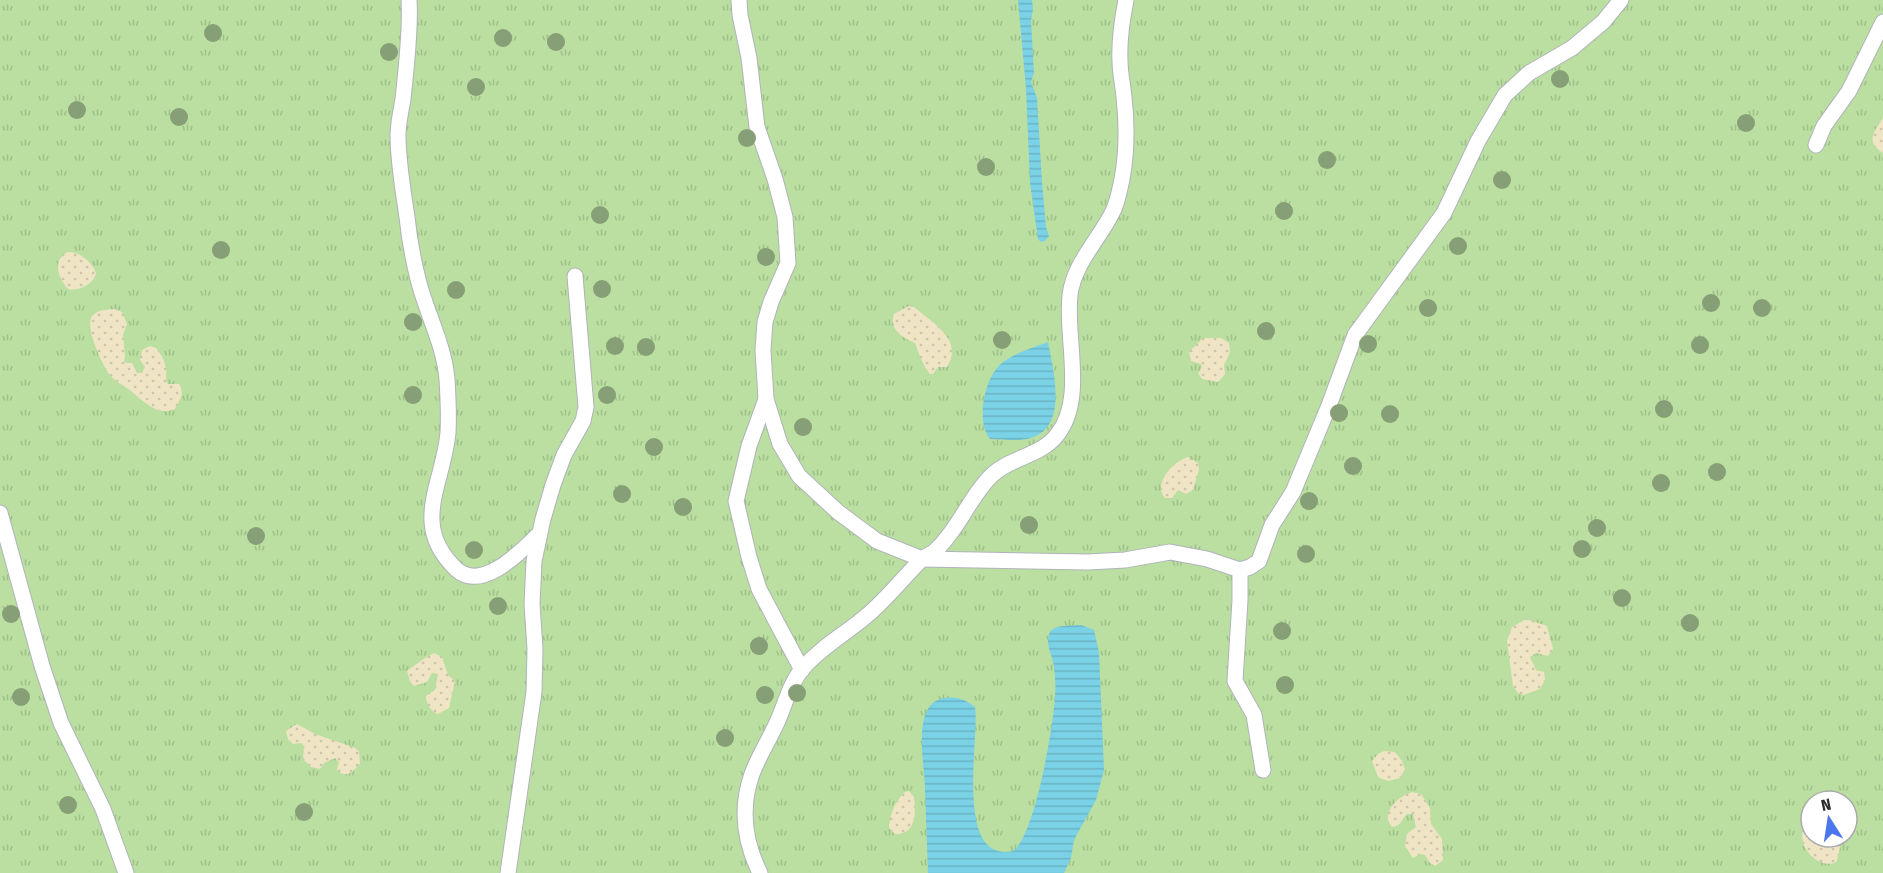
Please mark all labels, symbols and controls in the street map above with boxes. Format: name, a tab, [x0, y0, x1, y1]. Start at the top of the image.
north arrow	[1799, 789, 1859, 849]
text: N	[1819, 795, 1833, 815]

